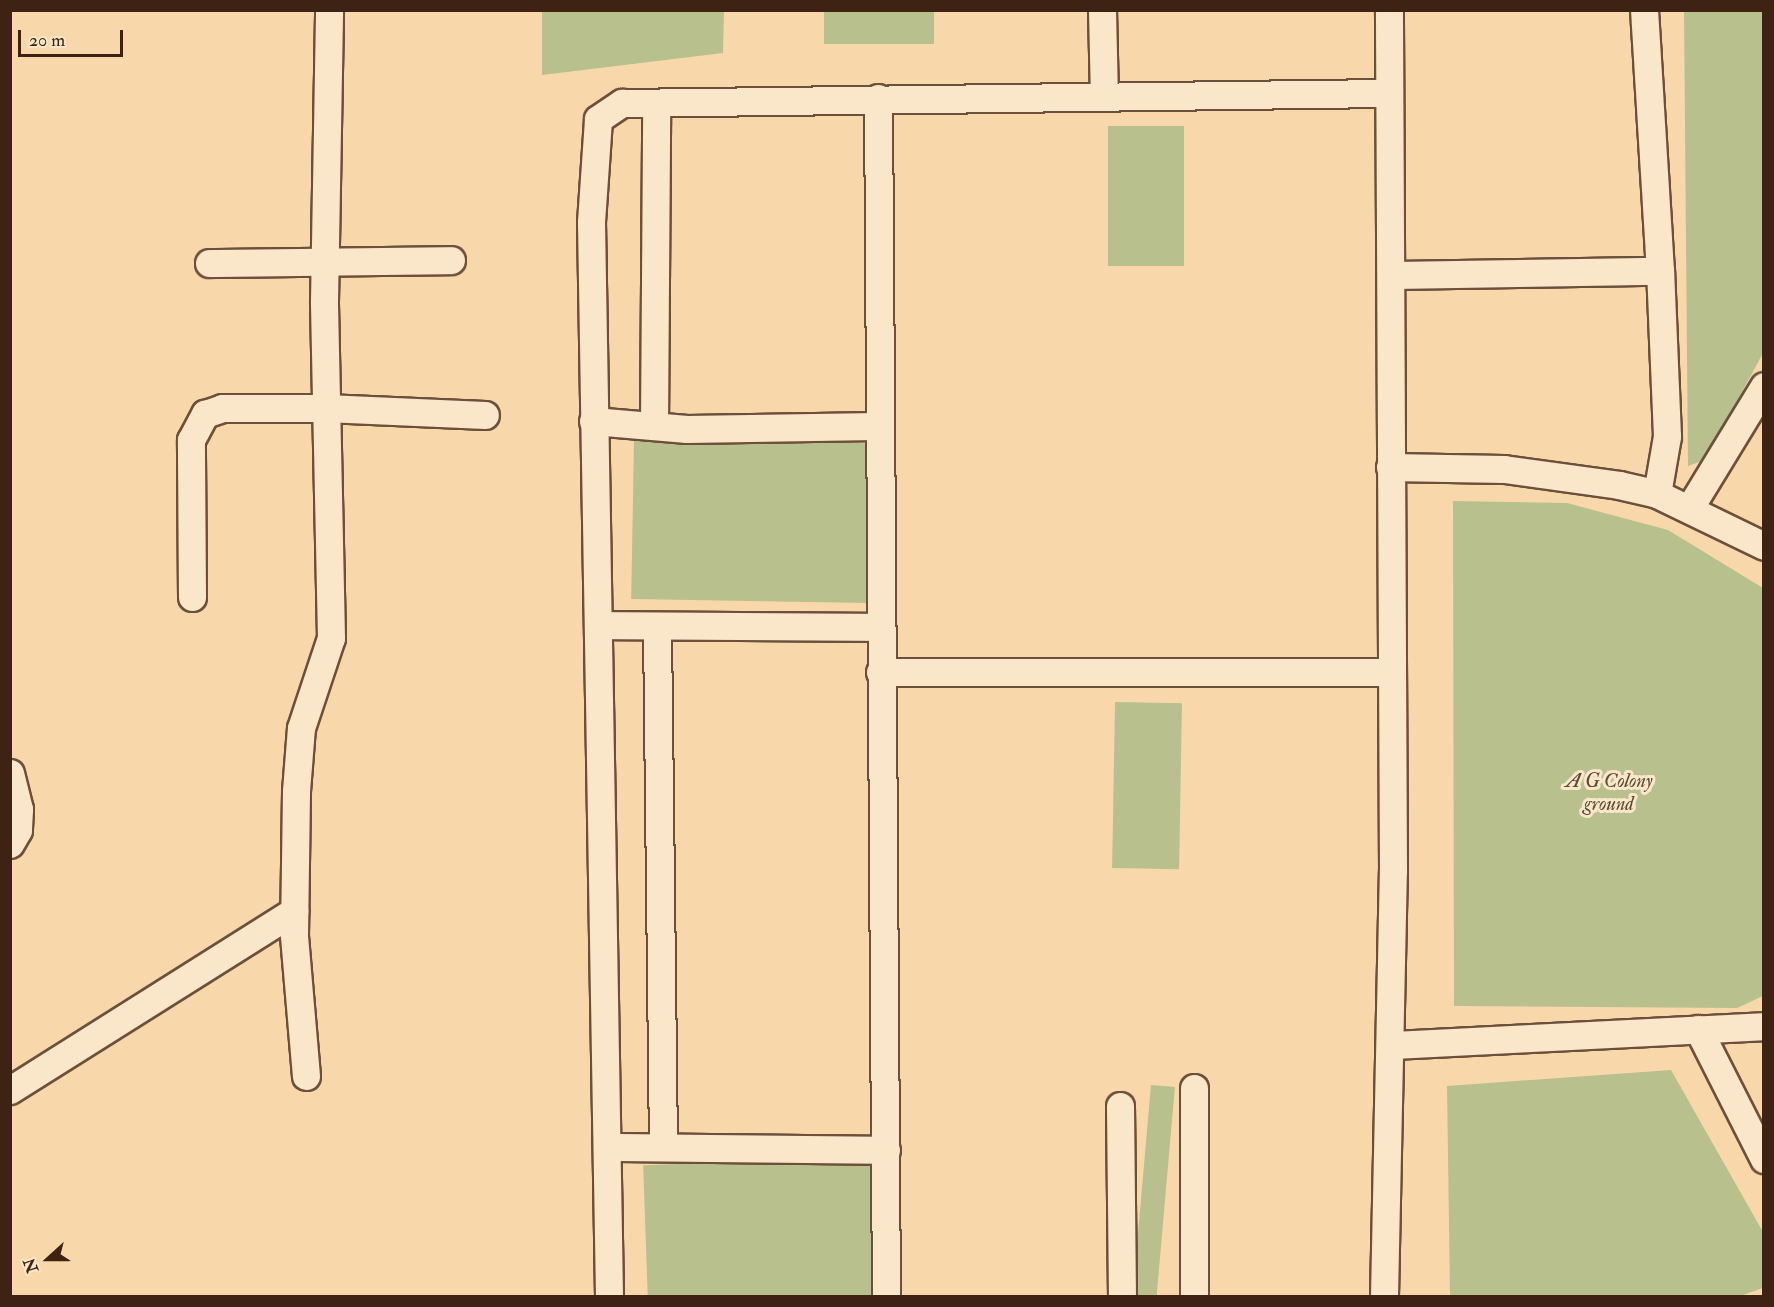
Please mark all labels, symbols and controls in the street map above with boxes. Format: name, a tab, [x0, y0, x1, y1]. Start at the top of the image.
scale bar	[21, 18, 126, 56]
text: 20 m	[29, 29, 65, 52]
park label: A G Colony ground	[1565, 769, 1653, 816]
north arrow	[18, 1229, 78, 1289]
text: N	[19, 1255, 43, 1276]

